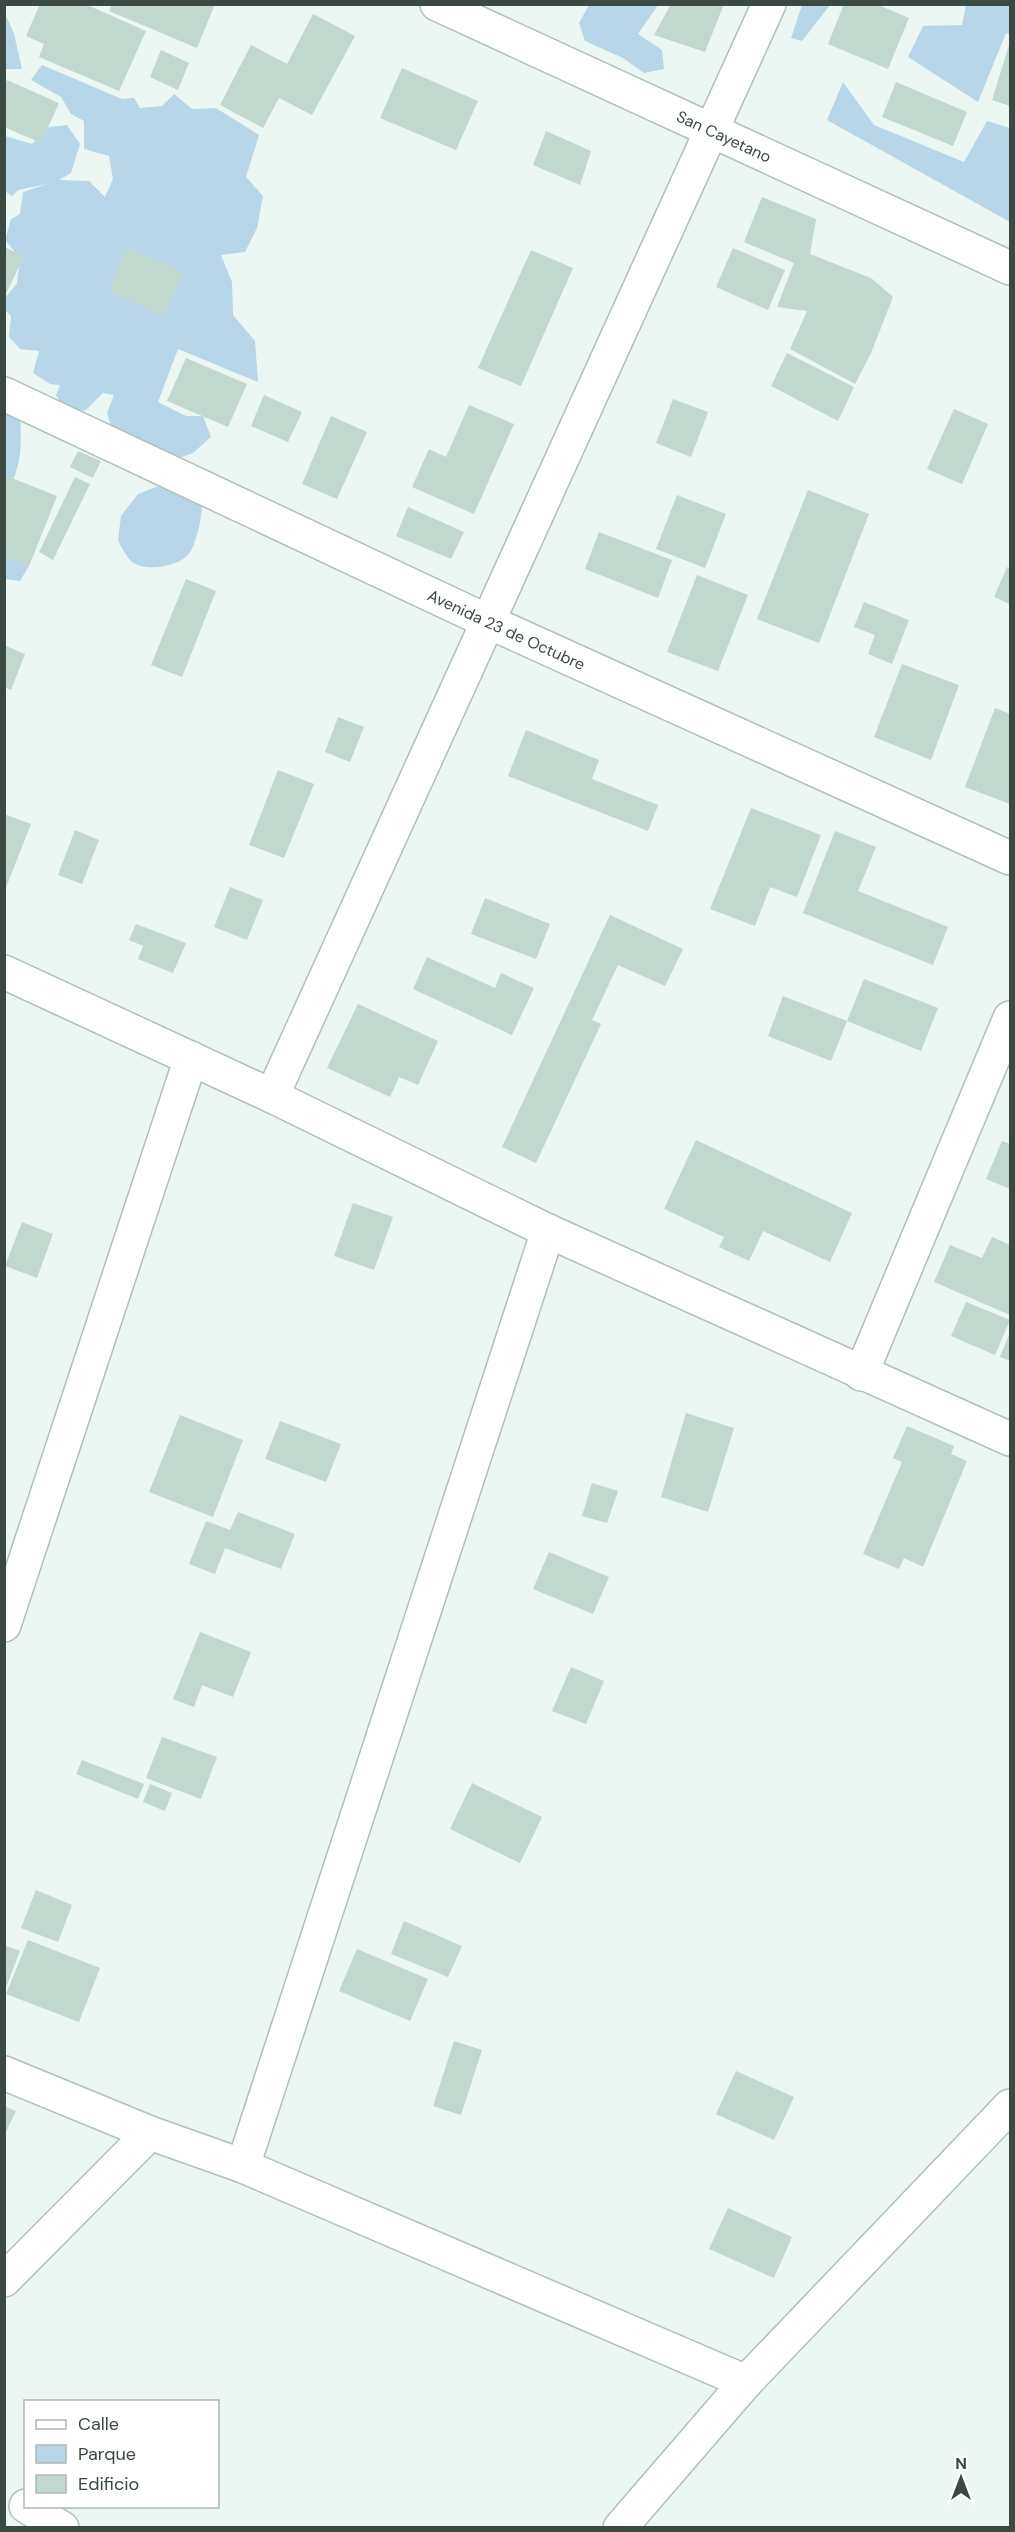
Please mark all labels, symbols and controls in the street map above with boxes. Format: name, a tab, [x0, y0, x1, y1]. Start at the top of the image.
street label: San Cayetano	[673, 105, 775, 167]
street label: Avenida 23 de Octubre	[424, 584, 589, 675]
legend	[24, 2400, 219, 2508]
text: Calle	[78, 2412, 119, 2436]
text: Parque	[78, 2442, 136, 2466]
north arrow	[931, 2448, 991, 2508]
text: N	[955, 2453, 967, 2474]
text: Edificio	[78, 2472, 139, 2496]

